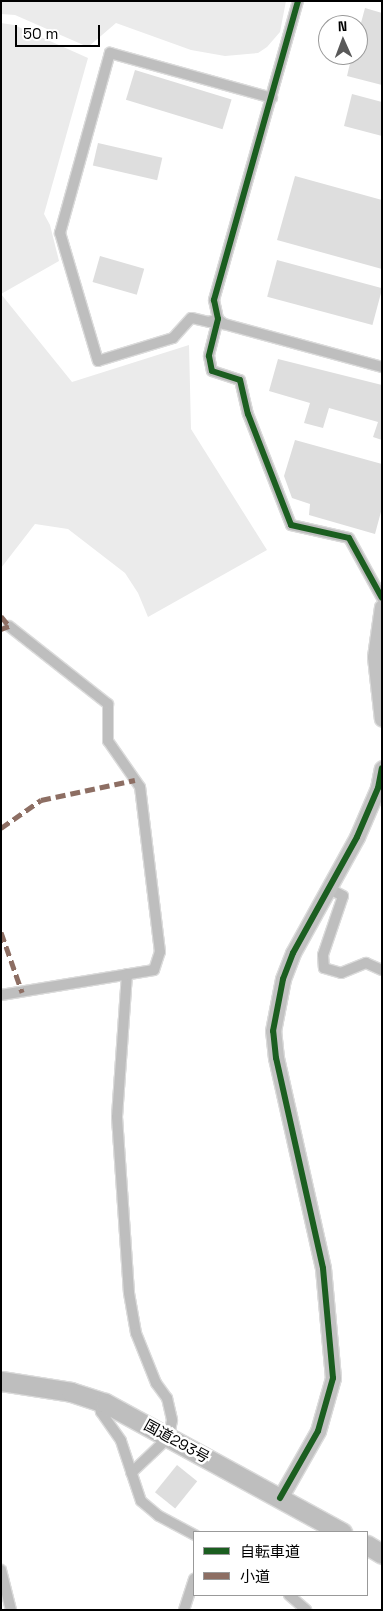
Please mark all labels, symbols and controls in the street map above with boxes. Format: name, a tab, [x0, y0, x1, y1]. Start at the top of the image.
scale bar	[18, 15, 102, 47]
north arrow	[318, 15, 368, 65]
text: N	[337, 17, 348, 35]
text: 50 m	[23, 24, 58, 43]
street label: 国道293号	[141, 1416, 213, 1466]
legend	[193, 1531, 368, 1596]
text: 自転車道	[240, 1542, 300, 1561]
text: 小道	[240, 1567, 270, 1586]

